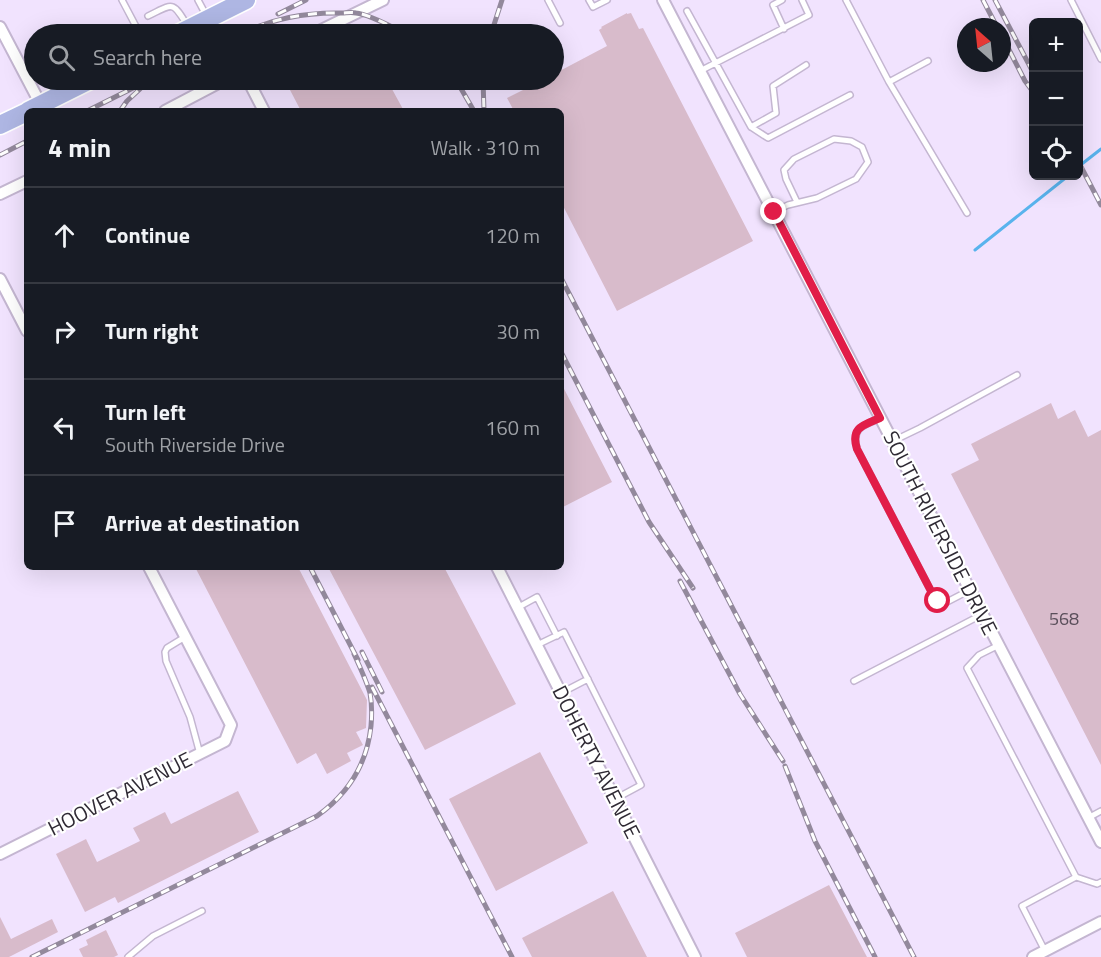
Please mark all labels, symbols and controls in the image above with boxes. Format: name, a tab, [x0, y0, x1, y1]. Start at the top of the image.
north arrow	[957, 18, 1011, 72]
map controls	[1029, 18, 1083, 180]
button: +	[1029, 18, 1083, 72]
search box	[24, 24, 564, 90]
text: Search here	[93, 40, 202, 74]
icon: search	[45, 41, 78, 74]
button: −	[1029, 72, 1083, 126]
button: locate	[1029, 126, 1083, 180]
text: 4 min	[48, 128, 111, 167]
text: Walk · 310 m	[431, 132, 540, 163]
route end	[760, 198, 786, 224]
text: Continue	[105, 218, 190, 252]
icon: ahead	[48, 219, 81, 252]
text: 120 m	[485, 220, 540, 251]
text: Turn right	[105, 314, 199, 348]
icon: right	[48, 315, 81, 348]
text: 30 m	[496, 316, 540, 347]
text: Turn left	[105, 395, 186, 429]
icon: left	[48, 411, 81, 444]
text: 160 m	[485, 412, 540, 443]
street label: SOUTH RIVERSIDE DRIVE	[875, 425, 1006, 640]
text: South Riverside Drive	[105, 429, 285, 460]
text: Arrive at destination	[105, 506, 300, 540]
icon: arrive	[48, 507, 81, 540]
route start	[924, 587, 950, 613]
house number: 568	[1049, 605, 1079, 632]
street label: DOHERTY AVENUE	[545, 679, 649, 844]
street label: HOOVER AVENUE	[42, 743, 197, 843]

